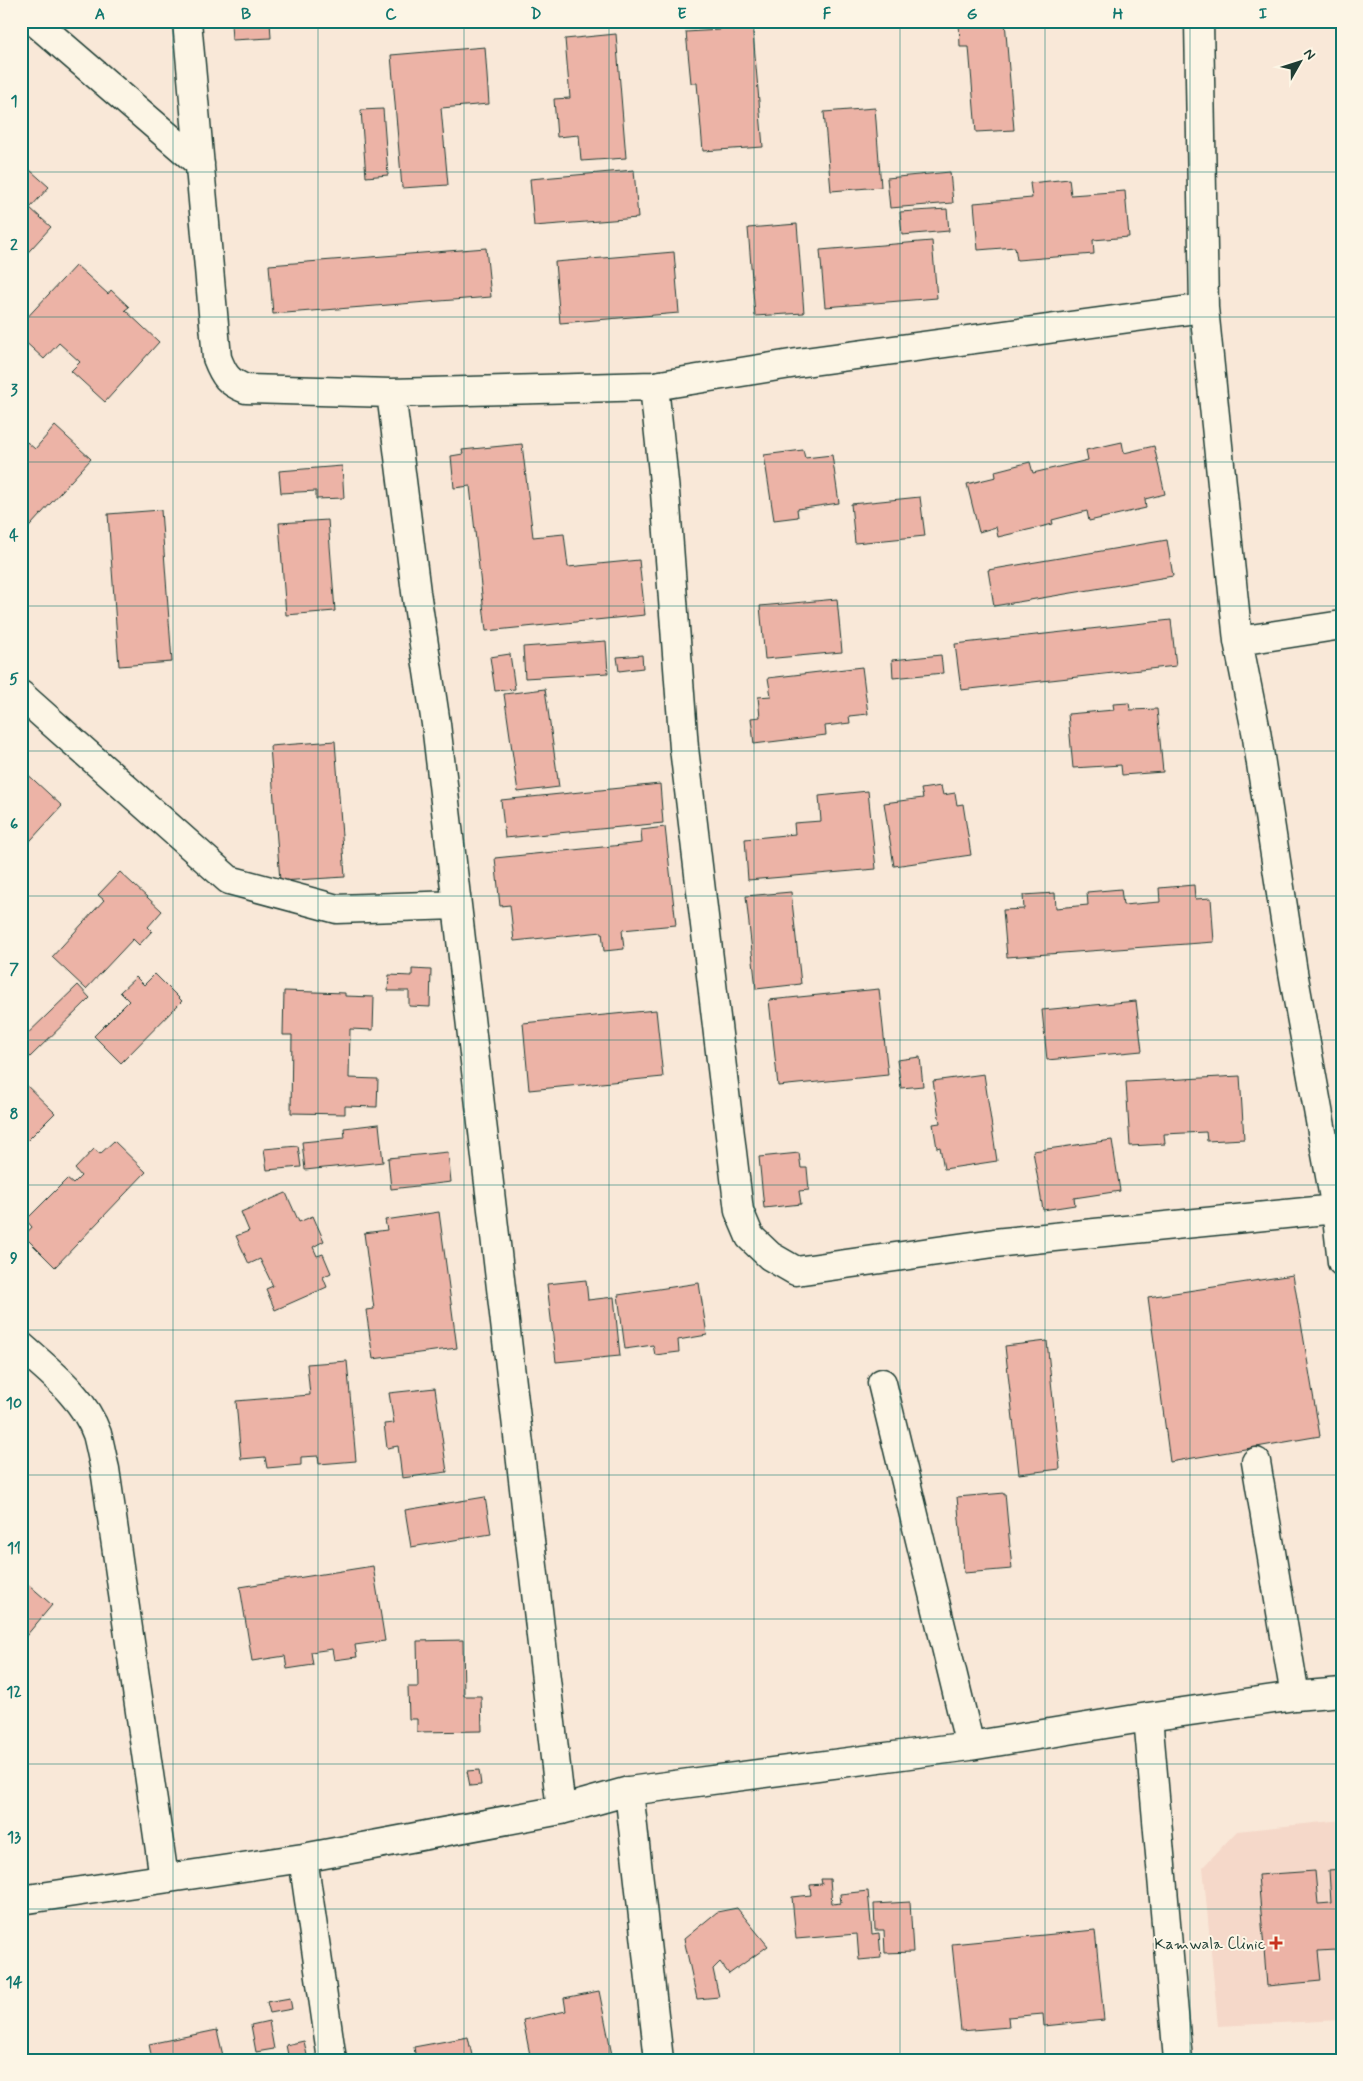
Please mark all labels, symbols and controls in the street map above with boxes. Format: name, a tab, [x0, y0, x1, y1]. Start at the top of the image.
text: A	[95, 4, 105, 25]
text: B	[241, 4, 251, 25]
text: C	[385, 4, 397, 25]
text: D	[530, 4, 542, 25]
text: E	[677, 4, 687, 25]
text: F	[823, 4, 832, 25]
text: G	[967, 4, 978, 25]
text: H	[1113, 4, 1124, 25]
text: I	[1259, 4, 1268, 25]
north arrow	[1276, 38, 1326, 88]
text: N	[1299, 45, 1319, 64]
text: 1	[10, 91, 18, 112]
text: 2	[10, 235, 18, 256]
text: 3	[10, 380, 18, 401]
text: 4	[9, 525, 19, 546]
text: 5	[9, 669, 19, 690]
text: 6	[10, 814, 18, 835]
text: 7	[9, 959, 19, 980]
text: 8	[9, 1104, 19, 1125]
text: 9	[10, 1248, 18, 1269]
text: 10	[6, 1393, 22, 1414]
text: 11	[7, 1538, 21, 1559]
text: 12	[6, 1682, 22, 1703]
text: 13	[7, 1827, 21, 1848]
place label: Kamwala Clinic	[1154, 1934, 1265, 1955]
marker: Kamwala Clinic	[1269, 1936, 1283, 1950]
text: 14	[6, 1972, 23, 1993]

